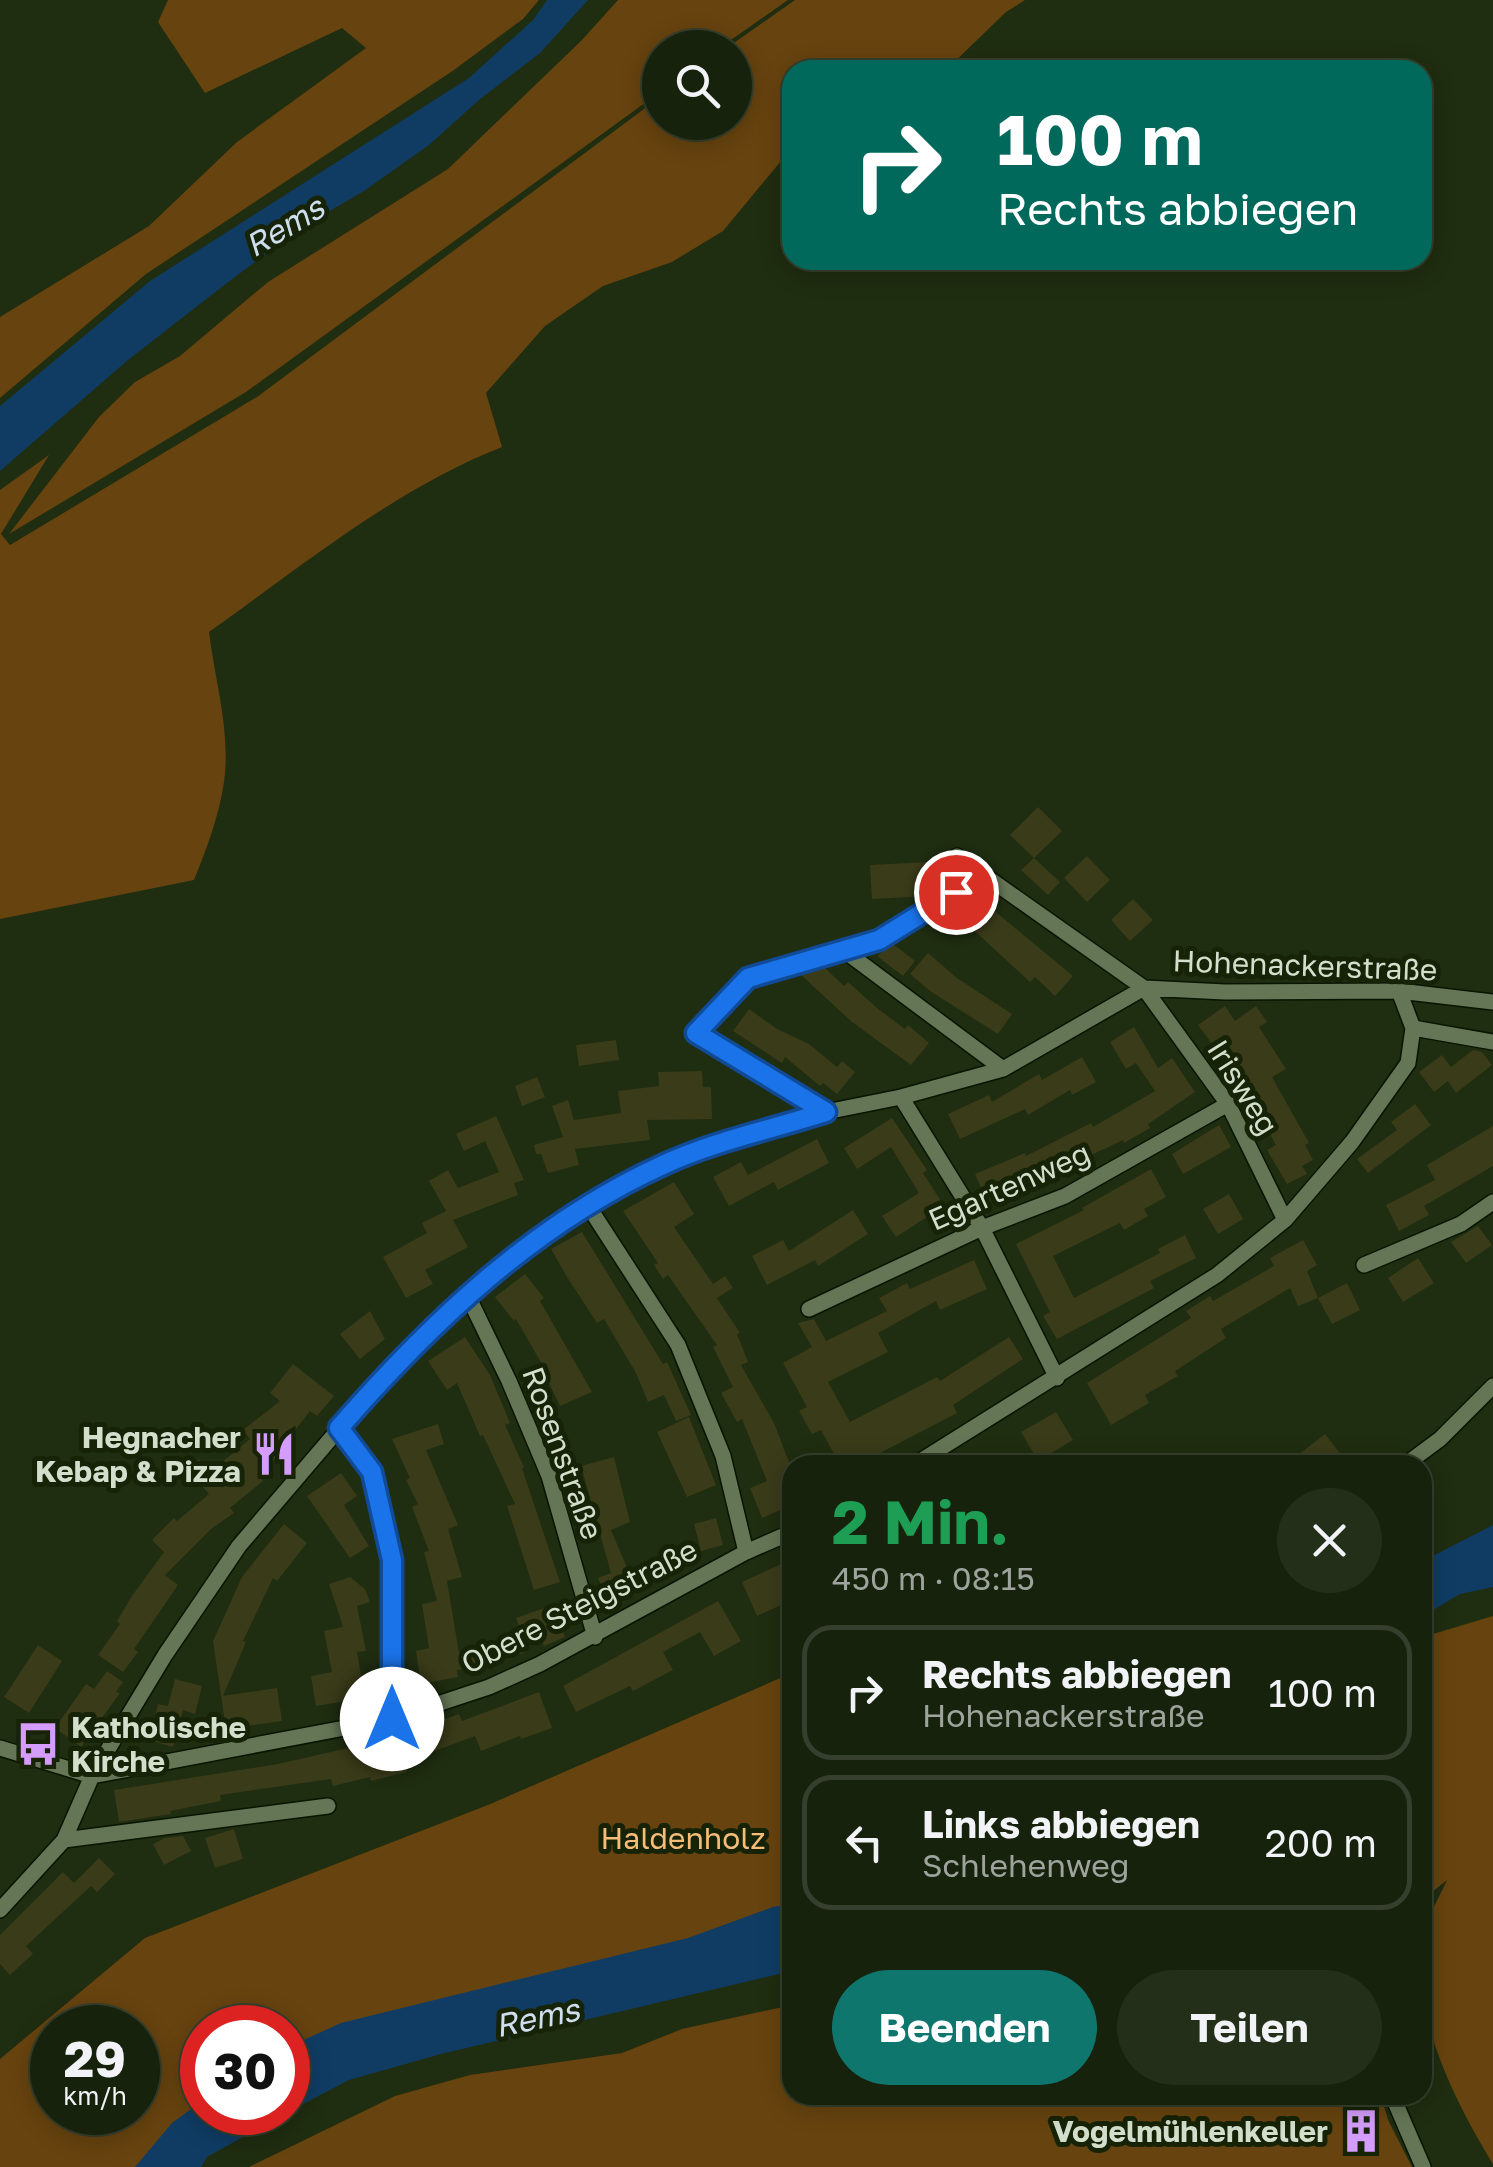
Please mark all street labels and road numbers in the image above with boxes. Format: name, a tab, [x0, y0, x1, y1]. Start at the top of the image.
street label: Hohenackerstraße	[1172, 942, 1438, 988]
street label: Irisweg	[1200, 1033, 1286, 1141]
street label: Egartenweg	[923, 1134, 1095, 1238]
street label: Rosenstraße	[515, 1362, 611, 1544]
street label: Obere Steigstraße	[455, 1531, 703, 1681]

